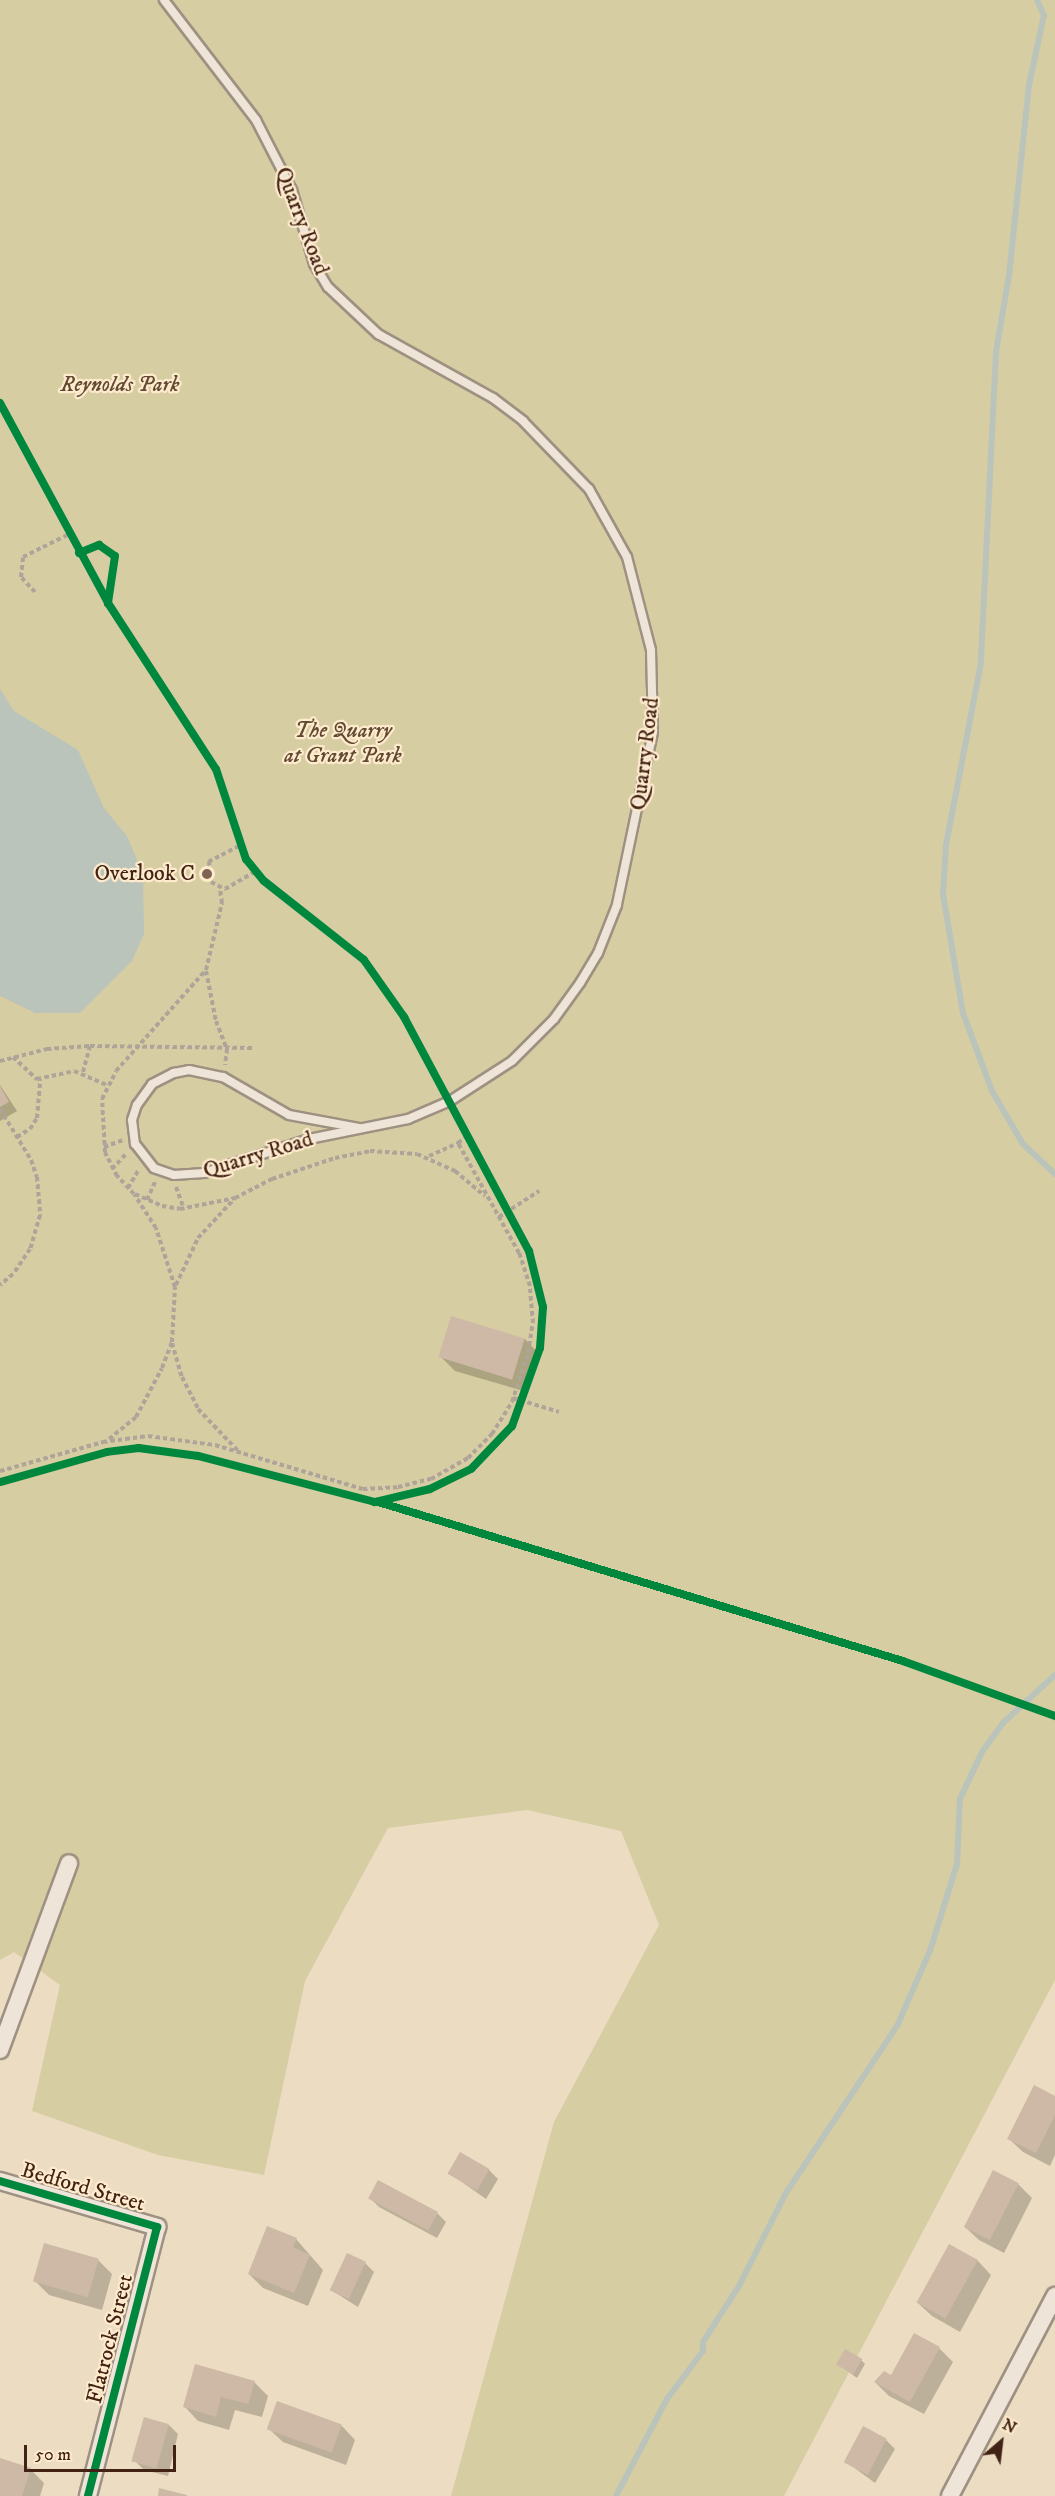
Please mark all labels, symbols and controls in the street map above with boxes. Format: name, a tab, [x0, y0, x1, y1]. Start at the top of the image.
street label: Quarry Road	[269, 163, 335, 279]
park label: Reynolds Park	[60, 372, 180, 398]
street label: Quarry Road	[625, 696, 665, 812]
park label: The Quarry at Grant Park	[284, 717, 402, 768]
place label: Overlook C	[95, 861, 195, 887]
marker: Overlook C	[200, 867, 214, 881]
street label: Quarry Road	[200, 1126, 316, 1184]
street label: Bedford Street	[18, 2157, 148, 2217]
street label: Flatrock Street	[81, 2272, 139, 2406]
north arrow	[971, 2412, 1031, 2472]
text: N	[999, 2414, 1020, 2438]
scale bar	[27, 2433, 178, 2471]
text: 50 m	[35, 2444, 71, 2466]

